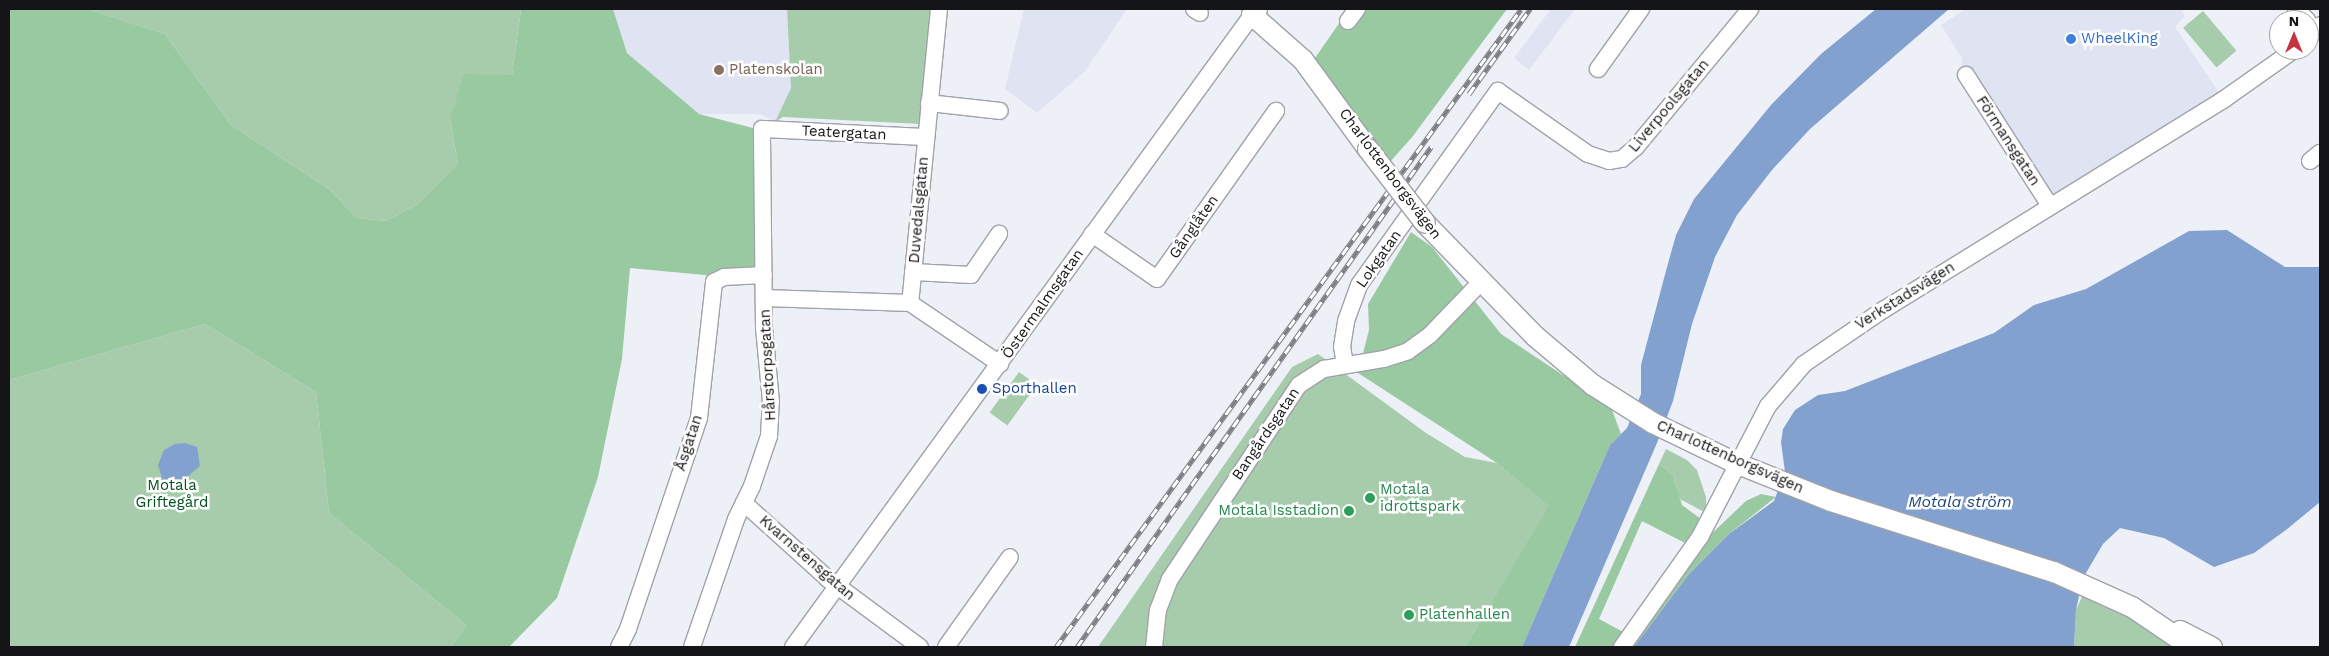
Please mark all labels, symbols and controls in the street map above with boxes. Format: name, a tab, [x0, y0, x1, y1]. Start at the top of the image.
north arrow	[2269, 10, 2319, 60]
text: N	[2289, 13, 2299, 29]
place label: WheelKing	[2081, 30, 2158, 48]
marker: WheelKing	[2065, 33, 2077, 45]
street label: Liverpoolsgatan	[1625, 56, 1713, 156]
place label: Platenskolan	[729, 61, 823, 79]
marker: Platenskolan	[713, 64, 725, 76]
street label: Förmansgatan	[1972, 93, 2044, 189]
street label: Charlottenborgsvägen	[1335, 105, 1445, 243]
street label: Teatergatan	[801, 122, 887, 144]
street label: Duvedalsgatan	[905, 156, 933, 264]
street label: Gånglåten	[1166, 192, 1222, 262]
street label: Lokgatan	[1353, 227, 1405, 291]
street label: Östermalmsgatan	[998, 246, 1088, 362]
street label: Verkstadsvägen	[1852, 258, 1958, 334]
street label: Hårstorpsgatan	[756, 309, 780, 421]
place label: Sporthallen	[992, 380, 1077, 398]
marker: Sporthallen	[976, 383, 988, 395]
street label: Bangårdsgatan	[1228, 384, 1304, 484]
street label: Åsgatan	[671, 413, 707, 473]
street label: Charlottenborgsvägen	[1654, 416, 1806, 498]
park label: Motala Griftegård	[136, 476, 208, 511]
place label: Motala idrottspark	[1380, 480, 1460, 515]
marker: Motala idrottspark	[1364, 492, 1376, 504]
water label: Motala ström	[1908, 492, 2012, 512]
place label: Motala Isstadion	[1218, 502, 1339, 520]
marker: Motala Isstadion	[1343, 505, 1355, 517]
street label: Kvarnstensgatan	[755, 512, 859, 604]
place label: Platenhallen	[1419, 606, 1510, 624]
marker: Platenhallen	[1403, 609, 1415, 621]

